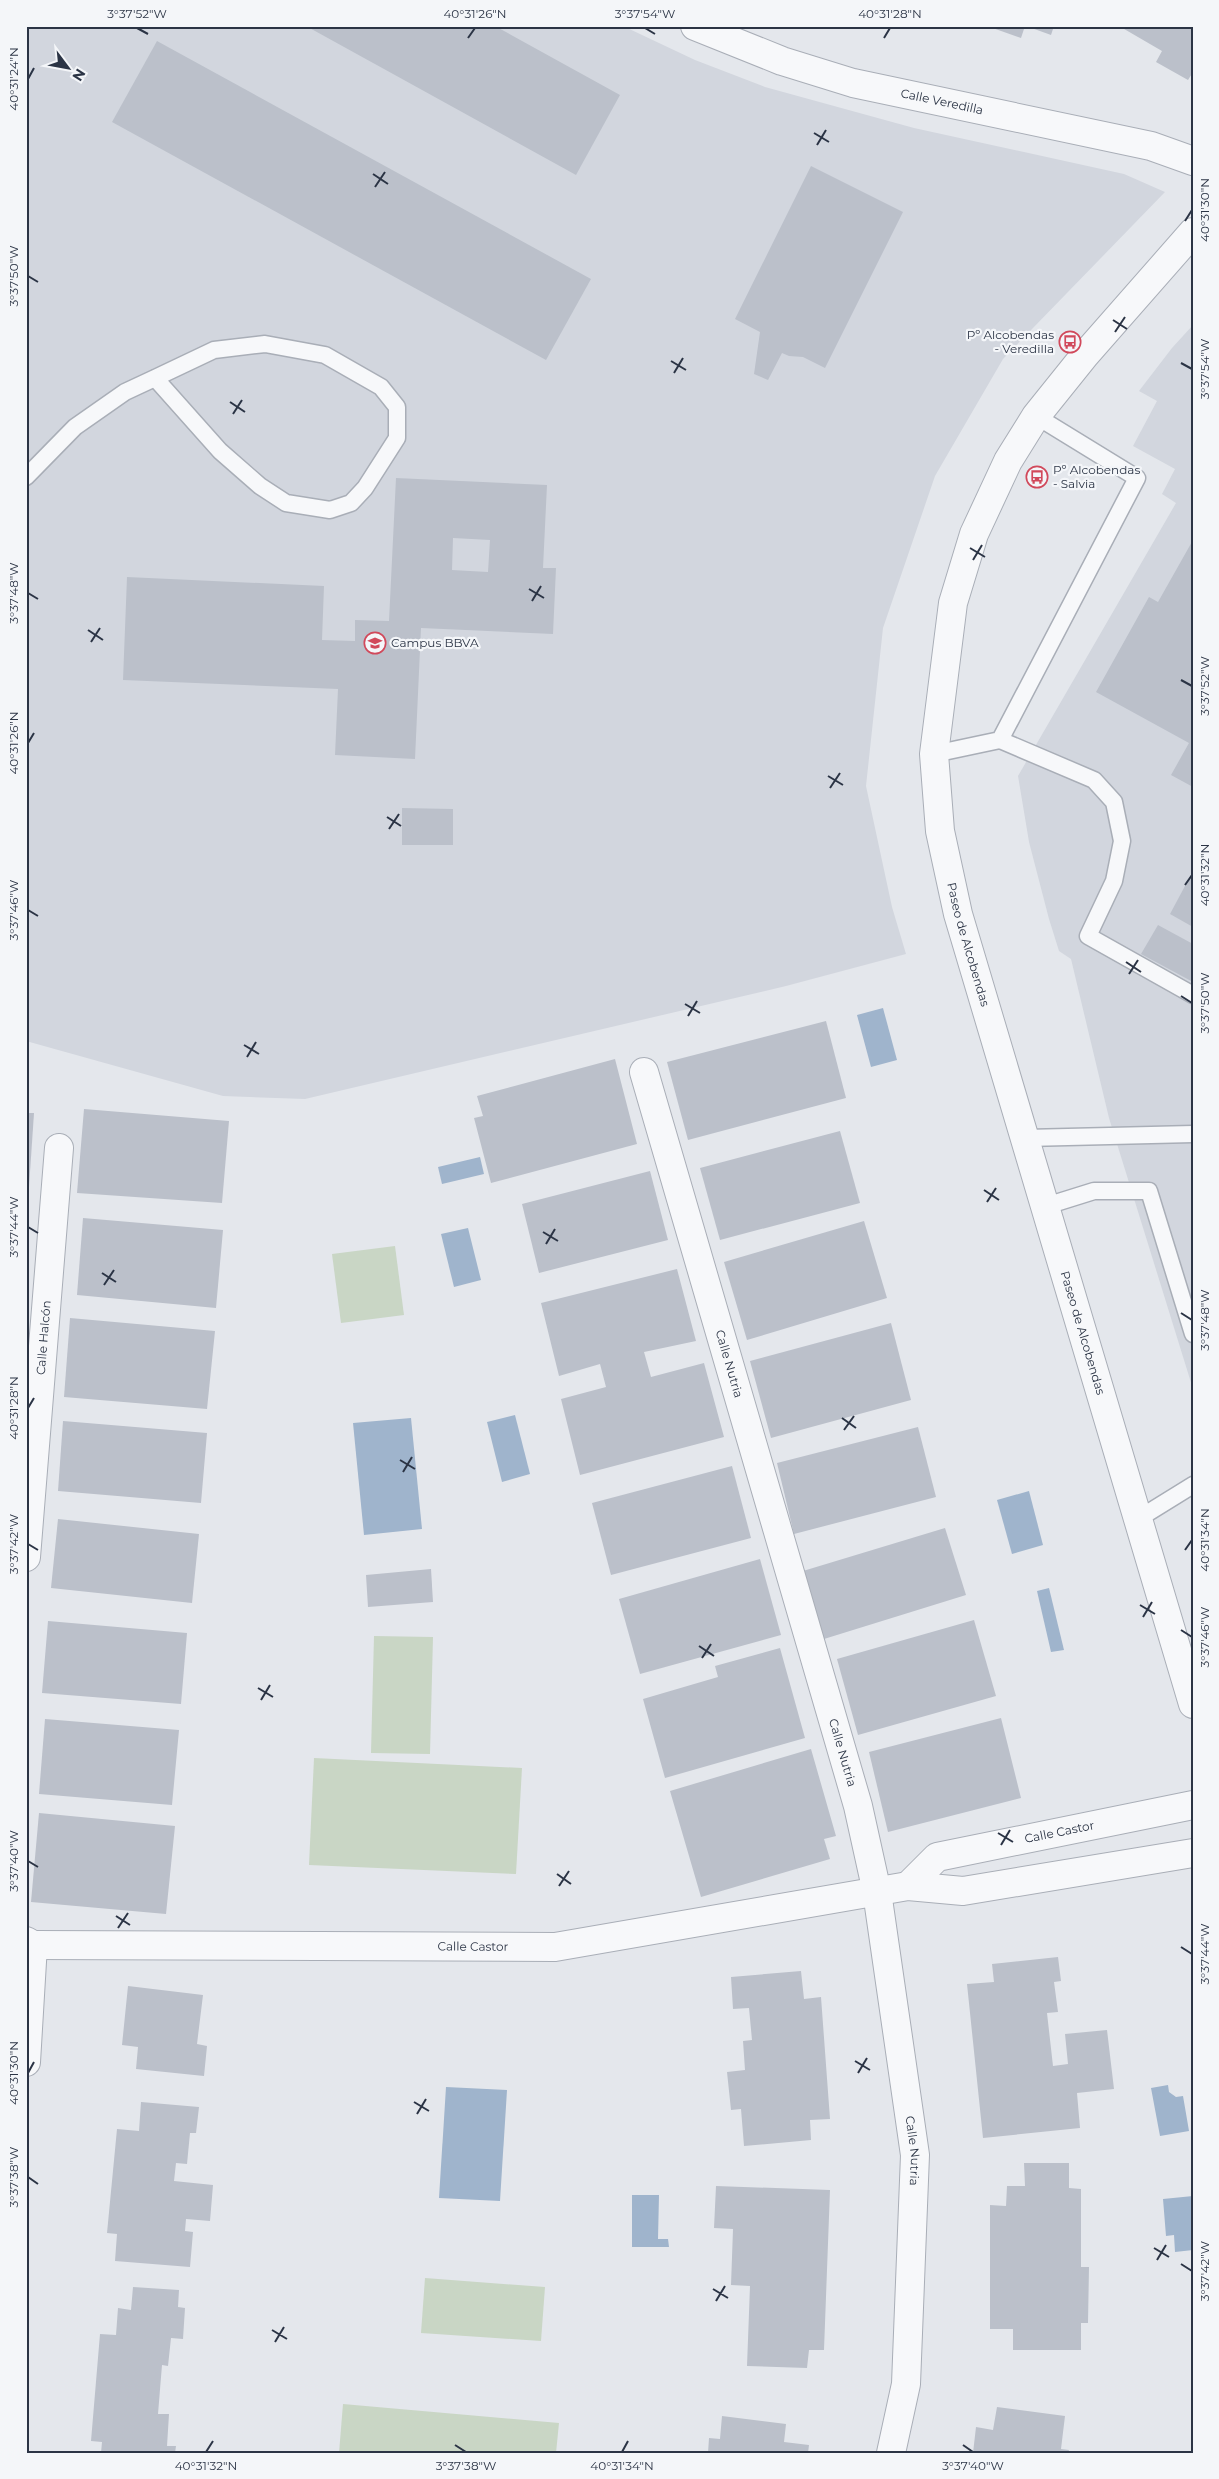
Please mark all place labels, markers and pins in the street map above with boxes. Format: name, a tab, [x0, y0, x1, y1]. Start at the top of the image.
place label: Pº Alcobendas - Veredilla	[967, 327, 1054, 356]
bus stop icon: Pº Alcobendas - Veredilla	[1058, 330, 1082, 354]
place label: Pº Alcobendas - Salvia	[1053, 462, 1140, 491]
bus stop icon: Pº Alcobendas - Salvia	[1025, 465, 1049, 489]
school or university icon: Campus BBVA	[363, 631, 387, 655]
place label: Campus BBVA	[391, 635, 479, 650]

